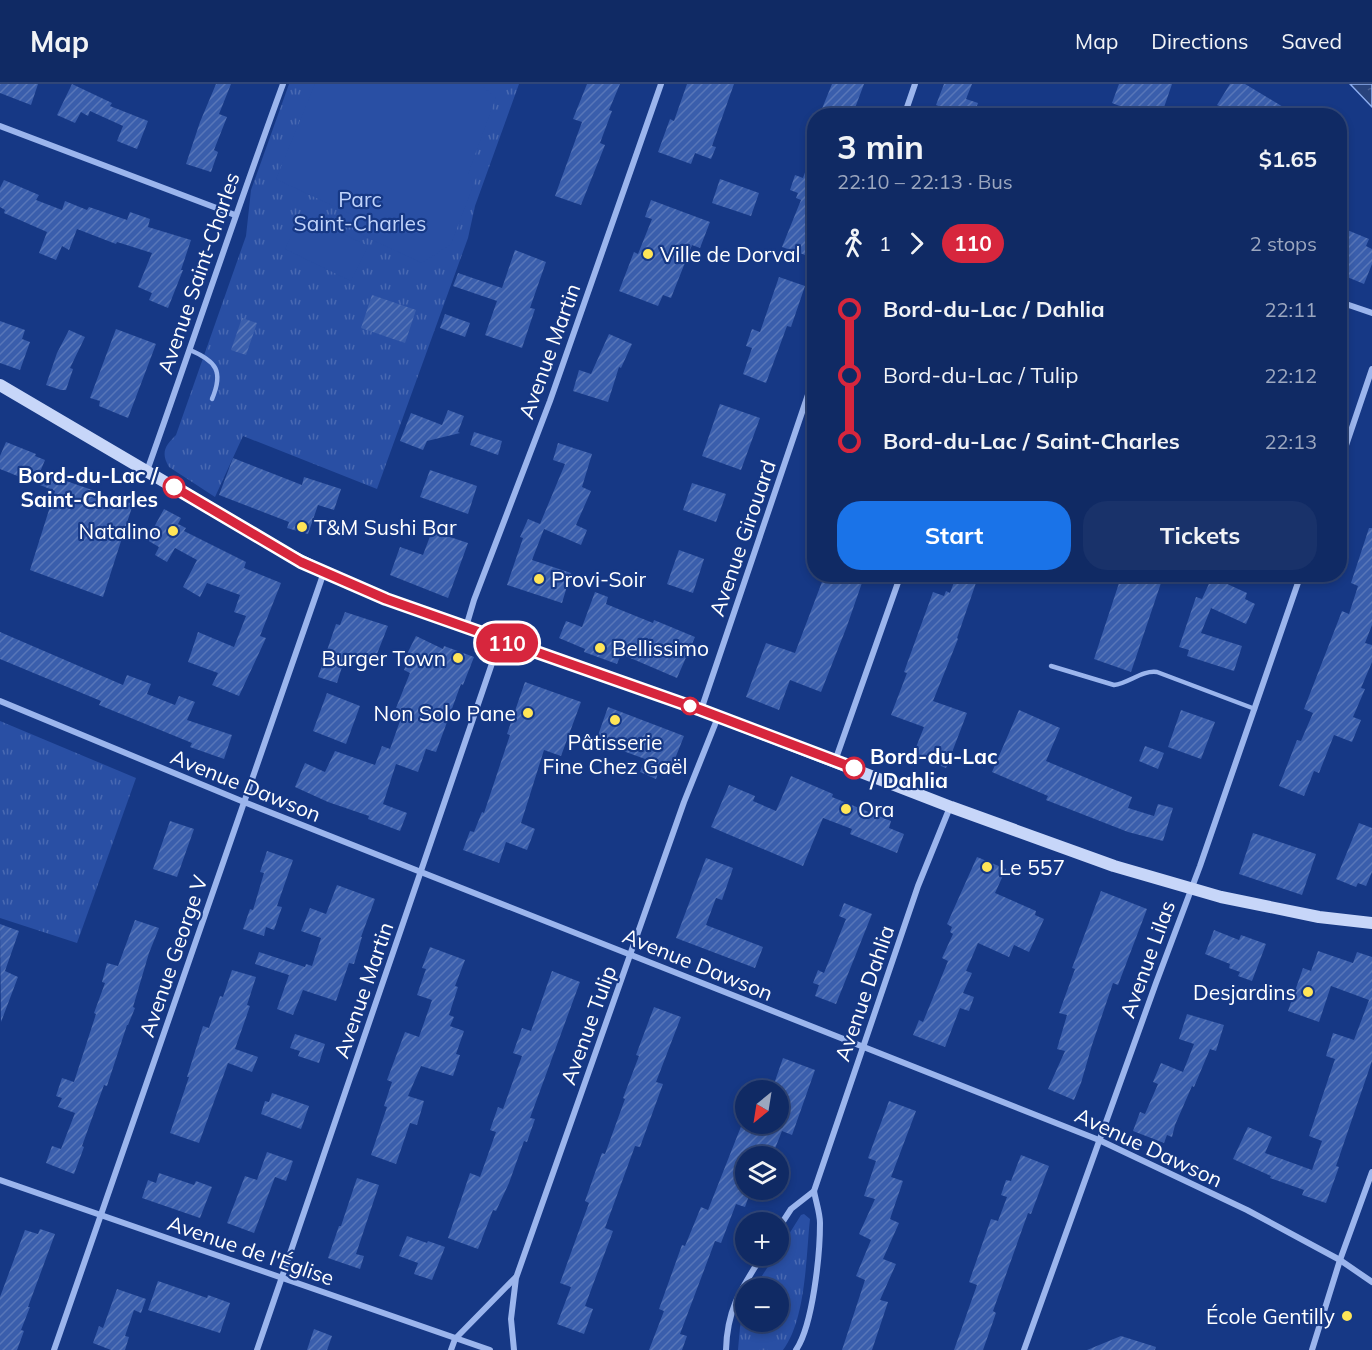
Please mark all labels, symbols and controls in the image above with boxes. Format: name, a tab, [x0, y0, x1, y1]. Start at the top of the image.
text: Map	[30, 24, 89, 59]
text: Map	[1075, 28, 1118, 54]
text: Directions	[1151, 28, 1248, 54]
text: Saved	[1281, 28, 1342, 54]
text: 3 min	[837, 126, 924, 167]
text: $1.65	[1259, 145, 1317, 173]
street label: Avenue Saint-Charles	[151, 169, 245, 377]
text: 22:10 – 22:13 · Bus	[837, 169, 1013, 194]
park label: Parc Saint-Charles	[294, 186, 426, 236]
icon: walk	[837, 227, 870, 260]
icon: forward	[900, 227, 933, 260]
text: 110	[954, 230, 992, 256]
text: 1	[879, 231, 891, 256]
text: 2 stops	[1250, 231, 1317, 256]
place label: Ville de Dorval	[660, 241, 801, 267]
marker: Ville de Dorval	[641, 247, 655, 261]
street label: Avenue Martin	[512, 280, 586, 422]
text: Bord-du-Lac / Dahlia	[883, 295, 1105, 323]
text: 22:11	[1264, 297, 1317, 322]
text: Bord-du-Lac / Tulip	[883, 361, 1079, 389]
text: 22:12	[1264, 363, 1317, 388]
text: Bord-du-Lac / Saint-Charles	[883, 427, 1180, 455]
text: 22:13	[1264, 429, 1317, 454]
street label: Avenue Girouard	[703, 457, 781, 619]
place label: Bord-du-Lac / Saint-Charles	[18, 462, 159, 512]
marker: Bord-du-Lac / Saint-Charles	[163, 476, 185, 498]
button: Start	[837, 501, 1071, 570]
button: Tickets	[1083, 501, 1317, 570]
place label: T&M Sushi Bar	[314, 514, 457, 540]
place label: Natalino	[78, 518, 161, 544]
marker: T&M Sushi Bar	[295, 520, 309, 534]
marker: Natalino	[166, 524, 180, 538]
place label: Provi-Soir	[551, 566, 647, 592]
marker: Provi-Soir	[532, 572, 546, 586]
line badge: 110	[472, 624, 542, 662]
text: 110	[488, 630, 526, 656]
place label: Bellissimo	[612, 635, 709, 661]
marker: Bellissimo	[593, 641, 607, 655]
place label: Burger Town	[321, 645, 446, 671]
marker: Burger Town	[451, 651, 465, 665]
unlabelled marker	[681, 697, 699, 715]
place label: Non Solo Pane	[373, 700, 516, 726]
marker: Non Solo Pane	[521, 706, 535, 720]
marker: Pâtisserie Fine Chez Gaël	[608, 713, 622, 727]
place label: Pâtisserie Fine Chez Gaël	[543, 729, 687, 779]
street label: Avenue Dawson	[167, 743, 325, 827]
place label: Bord-du-Lac / Dahlia	[869, 743, 998, 793]
marker: Bord-du-Lac / Dahlia	[843, 757, 865, 779]
place label: Ora	[858, 796, 894, 822]
marker: Ora	[839, 802, 853, 816]
place label: Le 557	[999, 854, 1065, 880]
marker: Le 557	[980, 860, 994, 874]
street label: Avenue George V	[133, 871, 213, 1040]
street label: Avenue Lilas	[1114, 897, 1180, 1021]
street label: Avenue Martin	[328, 919, 398, 1061]
street label: Avenue Dawson	[619, 922, 777, 1006]
street label: Avenue Dahlia	[829, 922, 899, 1064]
street label: Avenue Tulip	[554, 962, 622, 1088]
place label: Desjardins	[1193, 979, 1296, 1005]
marker: Desjardins	[1301, 985, 1315, 999]
north arrow	[735, 1080, 789, 1134]
map controls	[735, 1080, 789, 1332]
street label: Avenue Dawson	[1071, 1102, 1227, 1192]
button: layers	[735, 1146, 789, 1200]
street label: Avenue de l'Église	[164, 1209, 338, 1291]
button: +	[735, 1212, 789, 1266]
button: −	[735, 1278, 789, 1332]
place label: École Gentilly	[1206, 1303, 1335, 1329]
marker: École Gentilly	[1340, 1309, 1354, 1323]

